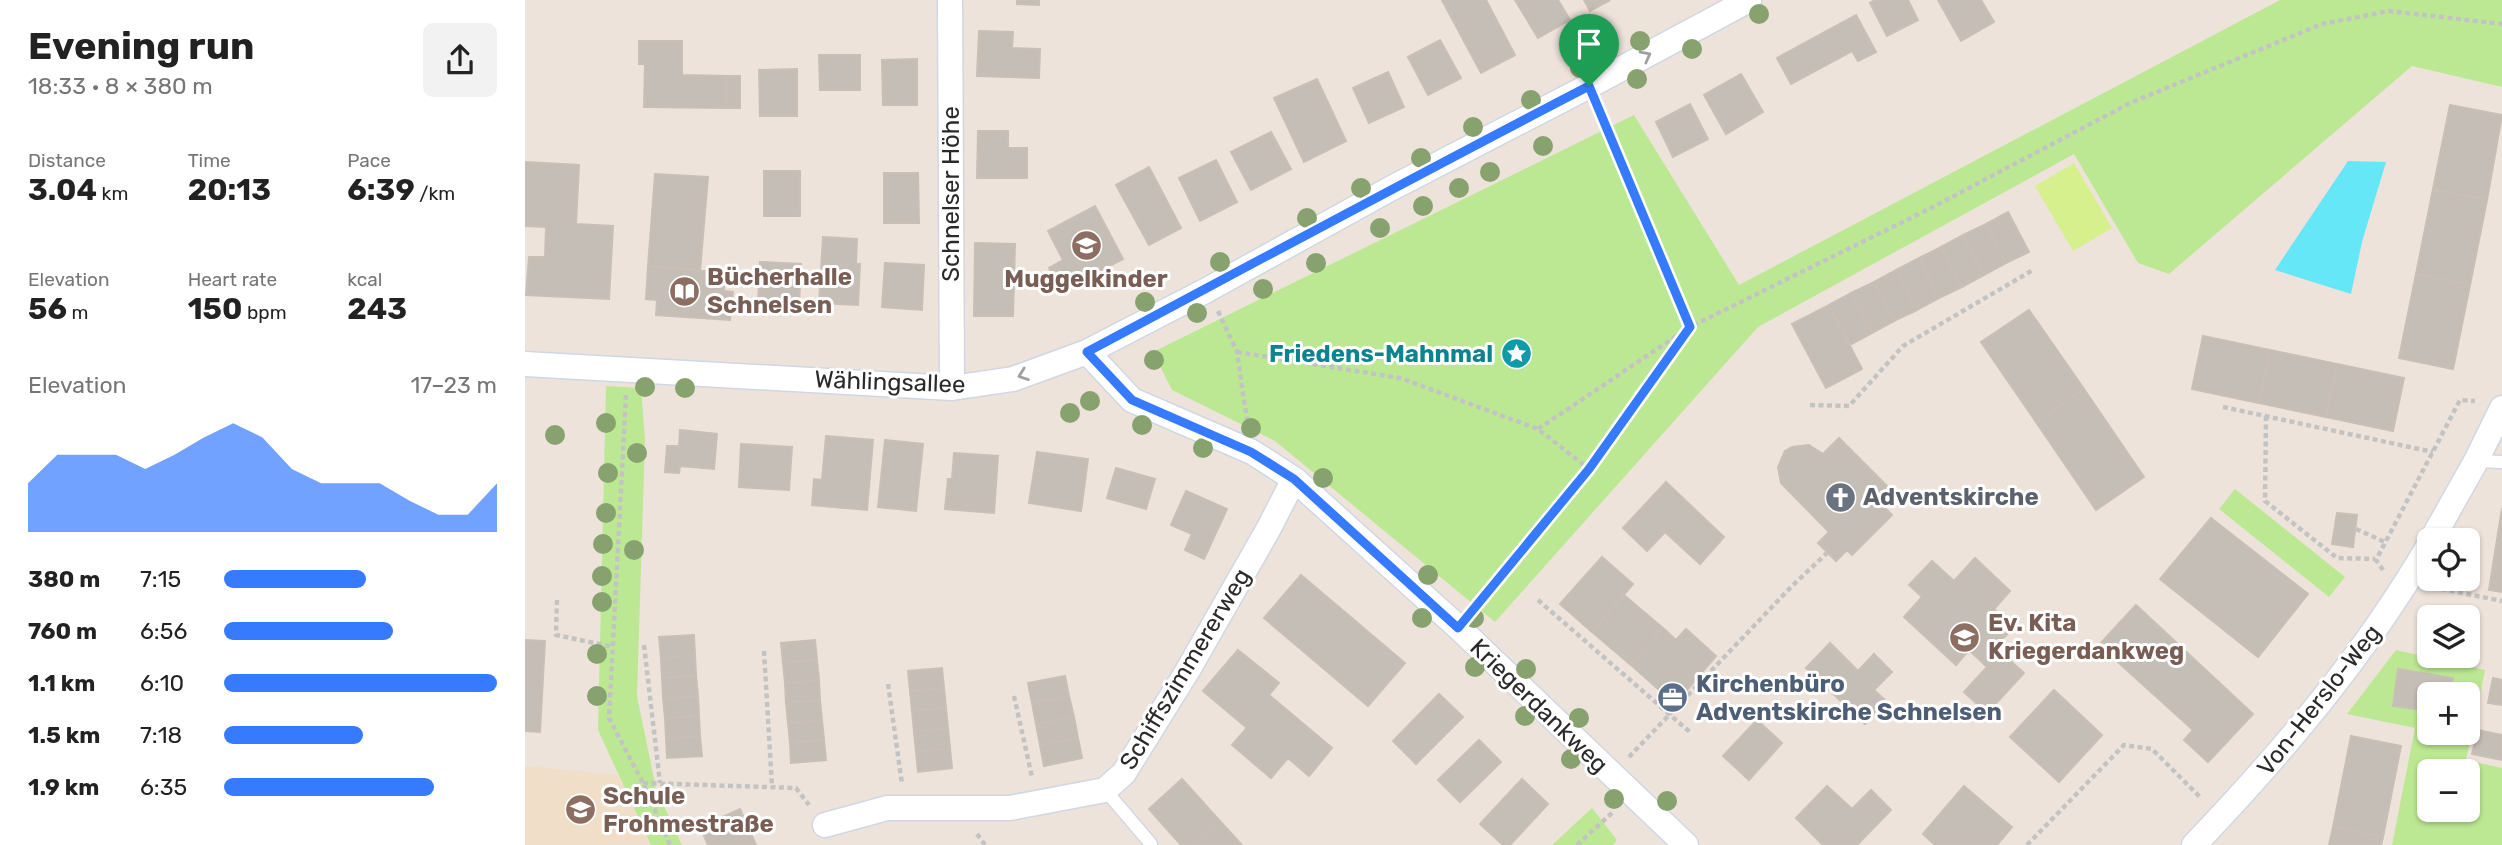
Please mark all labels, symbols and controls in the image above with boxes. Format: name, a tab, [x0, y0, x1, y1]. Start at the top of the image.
pin	[1559, 14, 1619, 86]
text: Evening run	[28, 23, 254, 69]
button: share	[423, 23, 497, 97]
icon: arrive	[1570, 25, 1608, 63]
one-way arrow	[1639, 51, 1651, 64]
text: 18:33 · 8 × 380 m	[28, 72, 213, 100]
street label: Schnelser Höhe	[937, 106, 965, 282]
text: Distance	[28, 149, 106, 172]
text: Time	[188, 149, 231, 172]
text: Pace	[347, 149, 391, 172]
text: 3.04	[28, 172, 97, 208]
text: 20:13	[188, 172, 271, 208]
text: 6:39	[347, 172, 415, 208]
text: km	[97, 182, 128, 205]
text: /km	[415, 182, 455, 205]
school or university icon: Muggelkinder	[1069, 228, 1103, 262]
place label: Bücherhalle Schnelsen	[707, 263, 852, 319]
place label: Muggelkinder	[1004, 265, 1168, 293]
text: Elevation	[28, 268, 109, 291]
text: Heart rate	[188, 268, 277, 291]
text: kcal	[347, 268, 382, 291]
library icon: Bücherhalle Schnelsen	[667, 274, 701, 308]
text: 56	[28, 291, 67, 327]
text: 150	[188, 291, 242, 327]
text: 243	[347, 291, 407, 327]
text: m	[67, 301, 88, 324]
text: bpm	[242, 301, 287, 324]
place icon: Friedens-Mahnmal	[1499, 337, 1533, 371]
place label: Friedens-Mahnmal	[1269, 340, 1493, 368]
street label: Wählingsallee	[814, 365, 966, 399]
one-way arrow	[1018, 367, 1030, 381]
text: Elevation	[28, 371, 127, 399]
text: 17–23 m	[410, 371, 497, 399]
church icon: Adventskirche	[1823, 480, 1857, 514]
place label: Adventskirche	[1863, 483, 2039, 511]
map controls	[2417, 528, 2480, 822]
button: locate	[2417, 528, 2480, 591]
street label: Schiffszimmererweg	[1114, 563, 1256, 775]
text: 380 m	[28, 565, 100, 593]
text: 7:15	[140, 565, 181, 593]
button: layers	[2417, 605, 2480, 668]
place label: Ev. Kita Kriegerdankweg	[1988, 609, 2184, 665]
text: 760 m	[28, 617, 97, 645]
text: 6:56	[140, 617, 187, 645]
street label: Von-Herslo-Weg	[2252, 619, 2386, 781]
school or university icon: Ev. Kita Kriegerdankweg	[1948, 620, 1982, 654]
street label: Kriegerdankweg	[1464, 633, 1614, 779]
text: 1.1 km	[28, 669, 95, 697]
text: 6:10	[140, 669, 184, 697]
place label: Kirchenbüro Adventskirche Schnelsen	[1696, 670, 2002, 726]
office icon: Kirchenbüro Adventskirche Schnelsen	[1656, 681, 1690, 715]
button: +	[2417, 682, 2480, 745]
text: 1.5 km	[28, 721, 100, 749]
text: 7:18	[140, 721, 182, 749]
button: −	[2417, 759, 2480, 822]
text: 1.9 km	[28, 773, 99, 801]
text: 6:35	[140, 773, 187, 801]
place label: Schule Frohmestraße	[603, 782, 774, 838]
school or university icon: Schule Frohmestraße	[563, 793, 597, 827]

